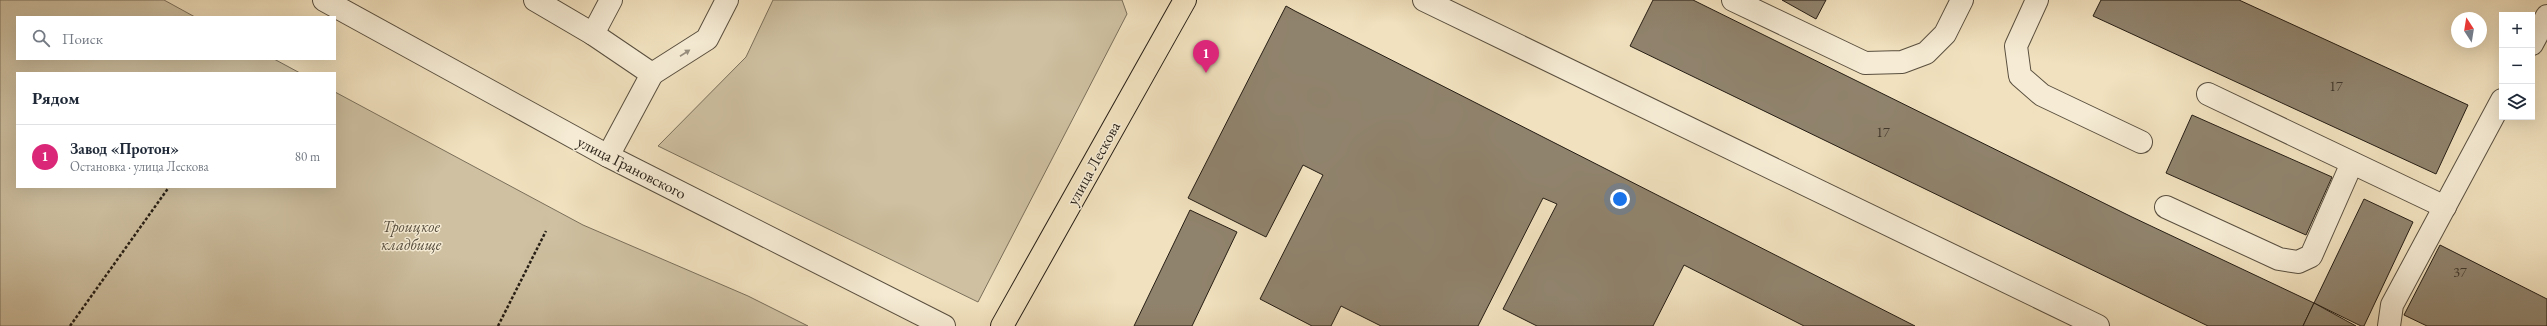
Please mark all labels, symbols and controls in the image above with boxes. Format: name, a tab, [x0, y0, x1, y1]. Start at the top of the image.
north arrow	[2451, 12, 2487, 48]
map controls	[2499, 12, 2535, 120]
button: +	[2499, 12, 2535, 48]
search box	[16, 16, 336, 60]
icon: search	[30, 27, 52, 49]
text: Поиск	[62, 29, 103, 48]
pin: 1	[1193, 40, 1219, 73]
button: −	[2499, 48, 2535, 84]
one-way arrow	[680, 49, 690, 57]
house number: 17	[2329, 77, 2343, 95]
button: layers	[2499, 84, 2535, 120]
text: Рядом	[32, 87, 80, 109]
street label: улица Лескова	[1062, 117, 1125, 209]
house number: 17	[1876, 123, 1890, 141]
street label: улица Грановского	[574, 131, 690, 204]
text: Завод «Протон»	[70, 139, 179, 158]
text: 1	[42, 148, 48, 165]
text: 80 m	[295, 148, 320, 165]
text: Остановка · улица Лескова	[70, 158, 209, 175]
your location	[1610, 189, 1630, 209]
park label: Троицкое кладбище	[381, 216, 442, 255]
house number: 37	[2453, 263, 2467, 281]

